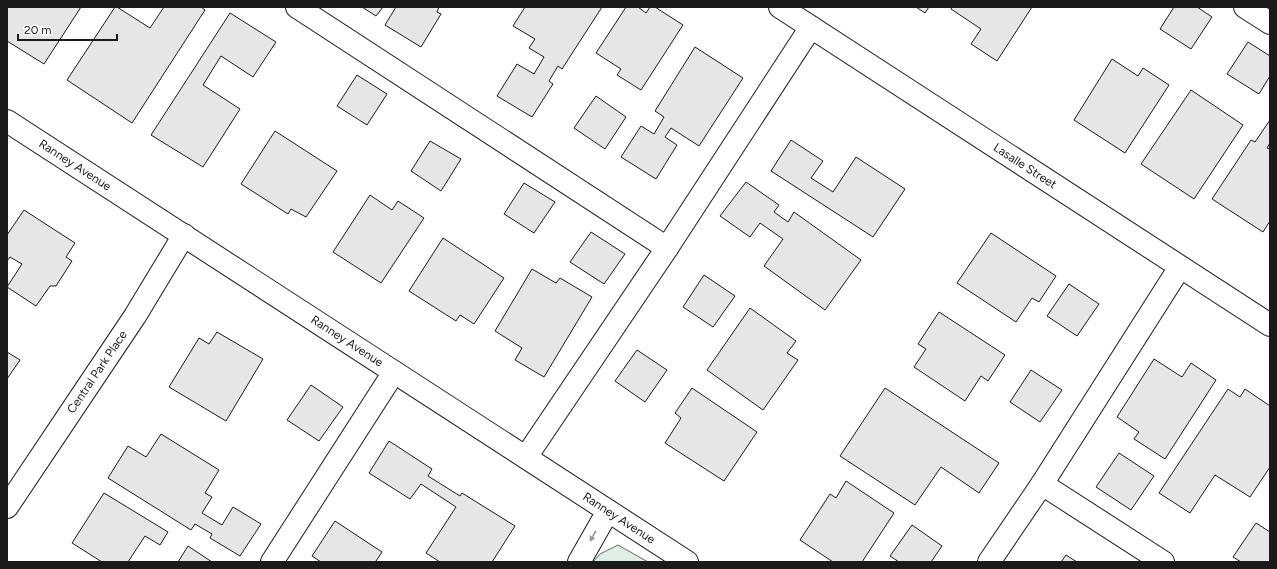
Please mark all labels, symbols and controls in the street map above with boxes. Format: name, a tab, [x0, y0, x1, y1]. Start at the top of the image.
scale bar	[18, 16, 117, 42]
text: 20 m	[24, 23, 52, 37]
street label: Ranney Avenue	[36, 136, 114, 194]
street label: Lasalle Street	[991, 140, 1060, 192]
street label: Ranney Avenue	[308, 312, 386, 370]
street label: Central Park Place	[64, 328, 130, 416]
street label: Ranney Avenue	[580, 489, 658, 547]
one-way arrow	[590, 530, 597, 542]

